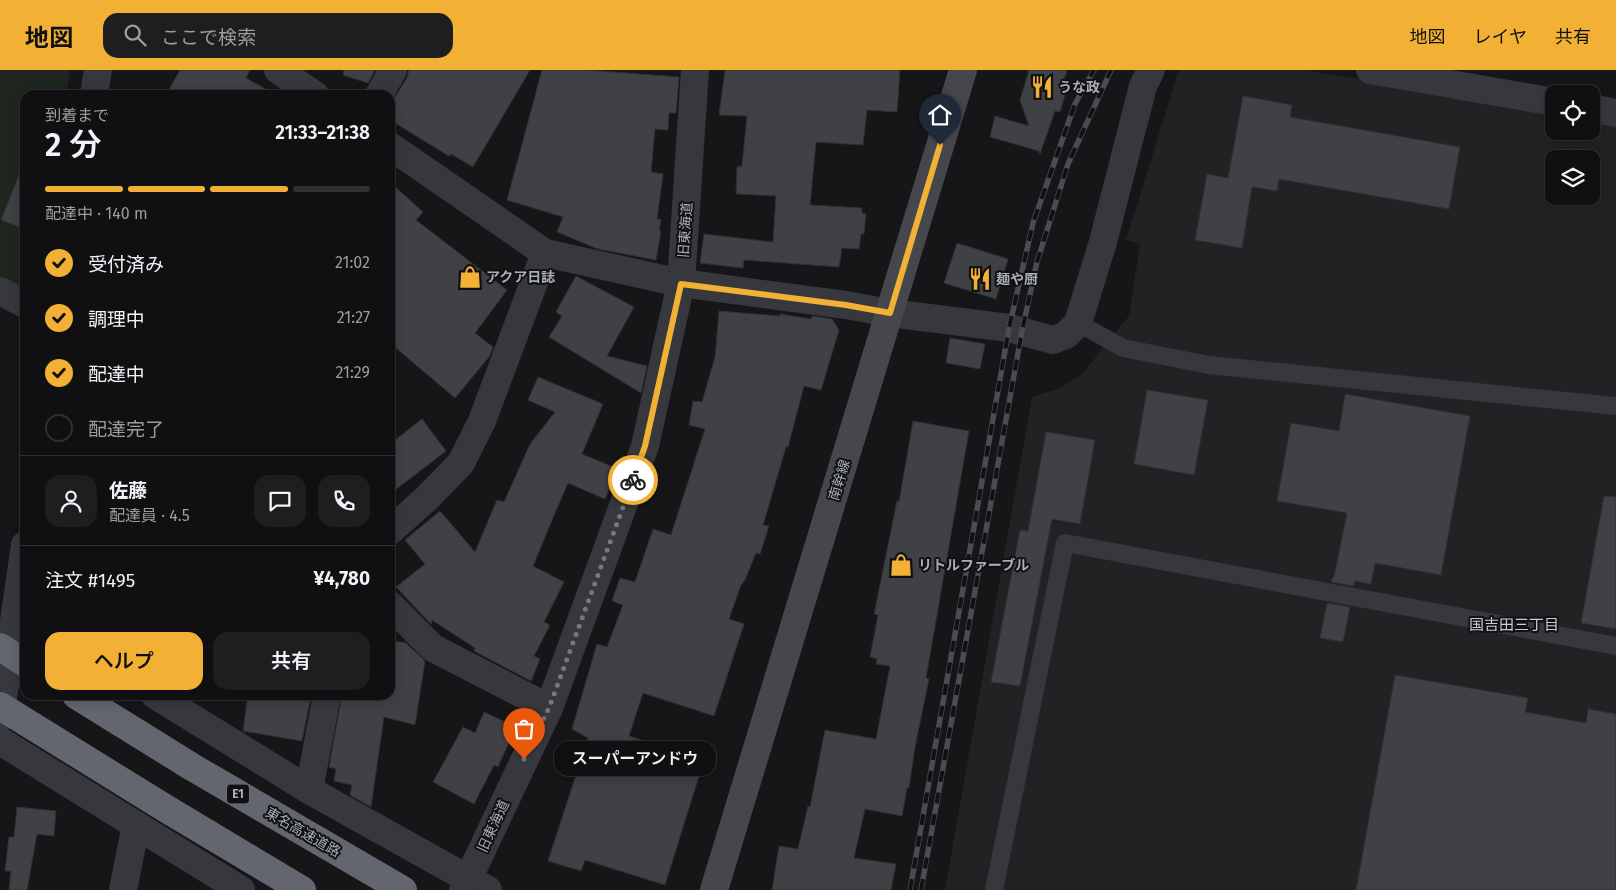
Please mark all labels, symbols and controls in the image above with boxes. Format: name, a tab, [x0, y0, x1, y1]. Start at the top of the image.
search box	[103, 13, 453, 58]
icon: search	[121, 21, 149, 49]
text: 地図	[25, 24, 73, 52]
text: ここで検索	[161, 26, 256, 49]
text: 地図	[1410, 26, 1446, 48]
text: レイヤ	[1474, 26, 1527, 48]
text: 共有	[1555, 26, 1591, 48]
restaurant icon: うな政	[1029, 74, 1055, 100]
place label: うな政	[1058, 79, 1100, 96]
map controls	[1545, 85, 1600, 205]
button: locate	[1545, 85, 1600, 140]
pin	[919, 94, 961, 145]
icon: home	[926, 101, 954, 129]
text: 到着まで	[45, 106, 109, 125]
text: 21:33–21:38	[275, 121, 370, 144]
text: 2 分	[45, 126, 101, 164]
button: layers	[1545, 150, 1600, 205]
street label: 旧東海道	[675, 202, 696, 259]
text: 配達中 · 140 m	[45, 204, 148, 223]
icon: check	[45, 249, 73, 277]
text: 受付済み	[88, 253, 164, 276]
text: 21:02	[335, 253, 370, 272]
shop icon: アクア日誌	[457, 264, 483, 290]
restaurant icon: 麺や厨	[967, 266, 993, 292]
place label: アクア日誌	[486, 269, 555, 286]
place label: 麺や厨	[996, 271, 1038, 288]
icon: check	[45, 304, 73, 332]
text: 調理中	[88, 308, 145, 331]
text: 21:27	[337, 308, 370, 327]
icon: check	[45, 359, 73, 387]
text: 配達中	[88, 363, 145, 386]
text: 21:29	[336, 363, 370, 382]
text: 配達完了	[88, 418, 164, 441]
courier	[608, 455, 658, 505]
street label: 南幹線	[825, 458, 854, 503]
icon: bike	[619, 466, 647, 494]
button: person	[45, 475, 97, 527]
button: chat	[254, 475, 306, 527]
button: phone	[318, 475, 370, 527]
text: 佐藤	[109, 479, 147, 502]
text: 配達員 · 4.5	[109, 506, 190, 525]
shop icon: リトルファーブル	[888, 552, 914, 578]
place label: リトルファーブル	[918, 557, 1029, 574]
text: ¥4,780	[314, 567, 370, 590]
text: 注文 #1495	[45, 569, 135, 592]
district label: 国吉田三丁目	[1469, 616, 1559, 634]
button: ヘルプ	[45, 632, 203, 690]
button: 共有	[213, 632, 370, 690]
pin	[503, 708, 545, 759]
icon: bag	[510, 715, 538, 743]
callout: スーパーアンドウ	[554, 742, 716, 776]
text: スーパーアンドウ	[572, 749, 698, 768]
road number: E1	[227, 784, 249, 804]
street label: 旧東海道	[474, 797, 513, 855]
street label: 東名高速道路	[262, 804, 343, 861]

